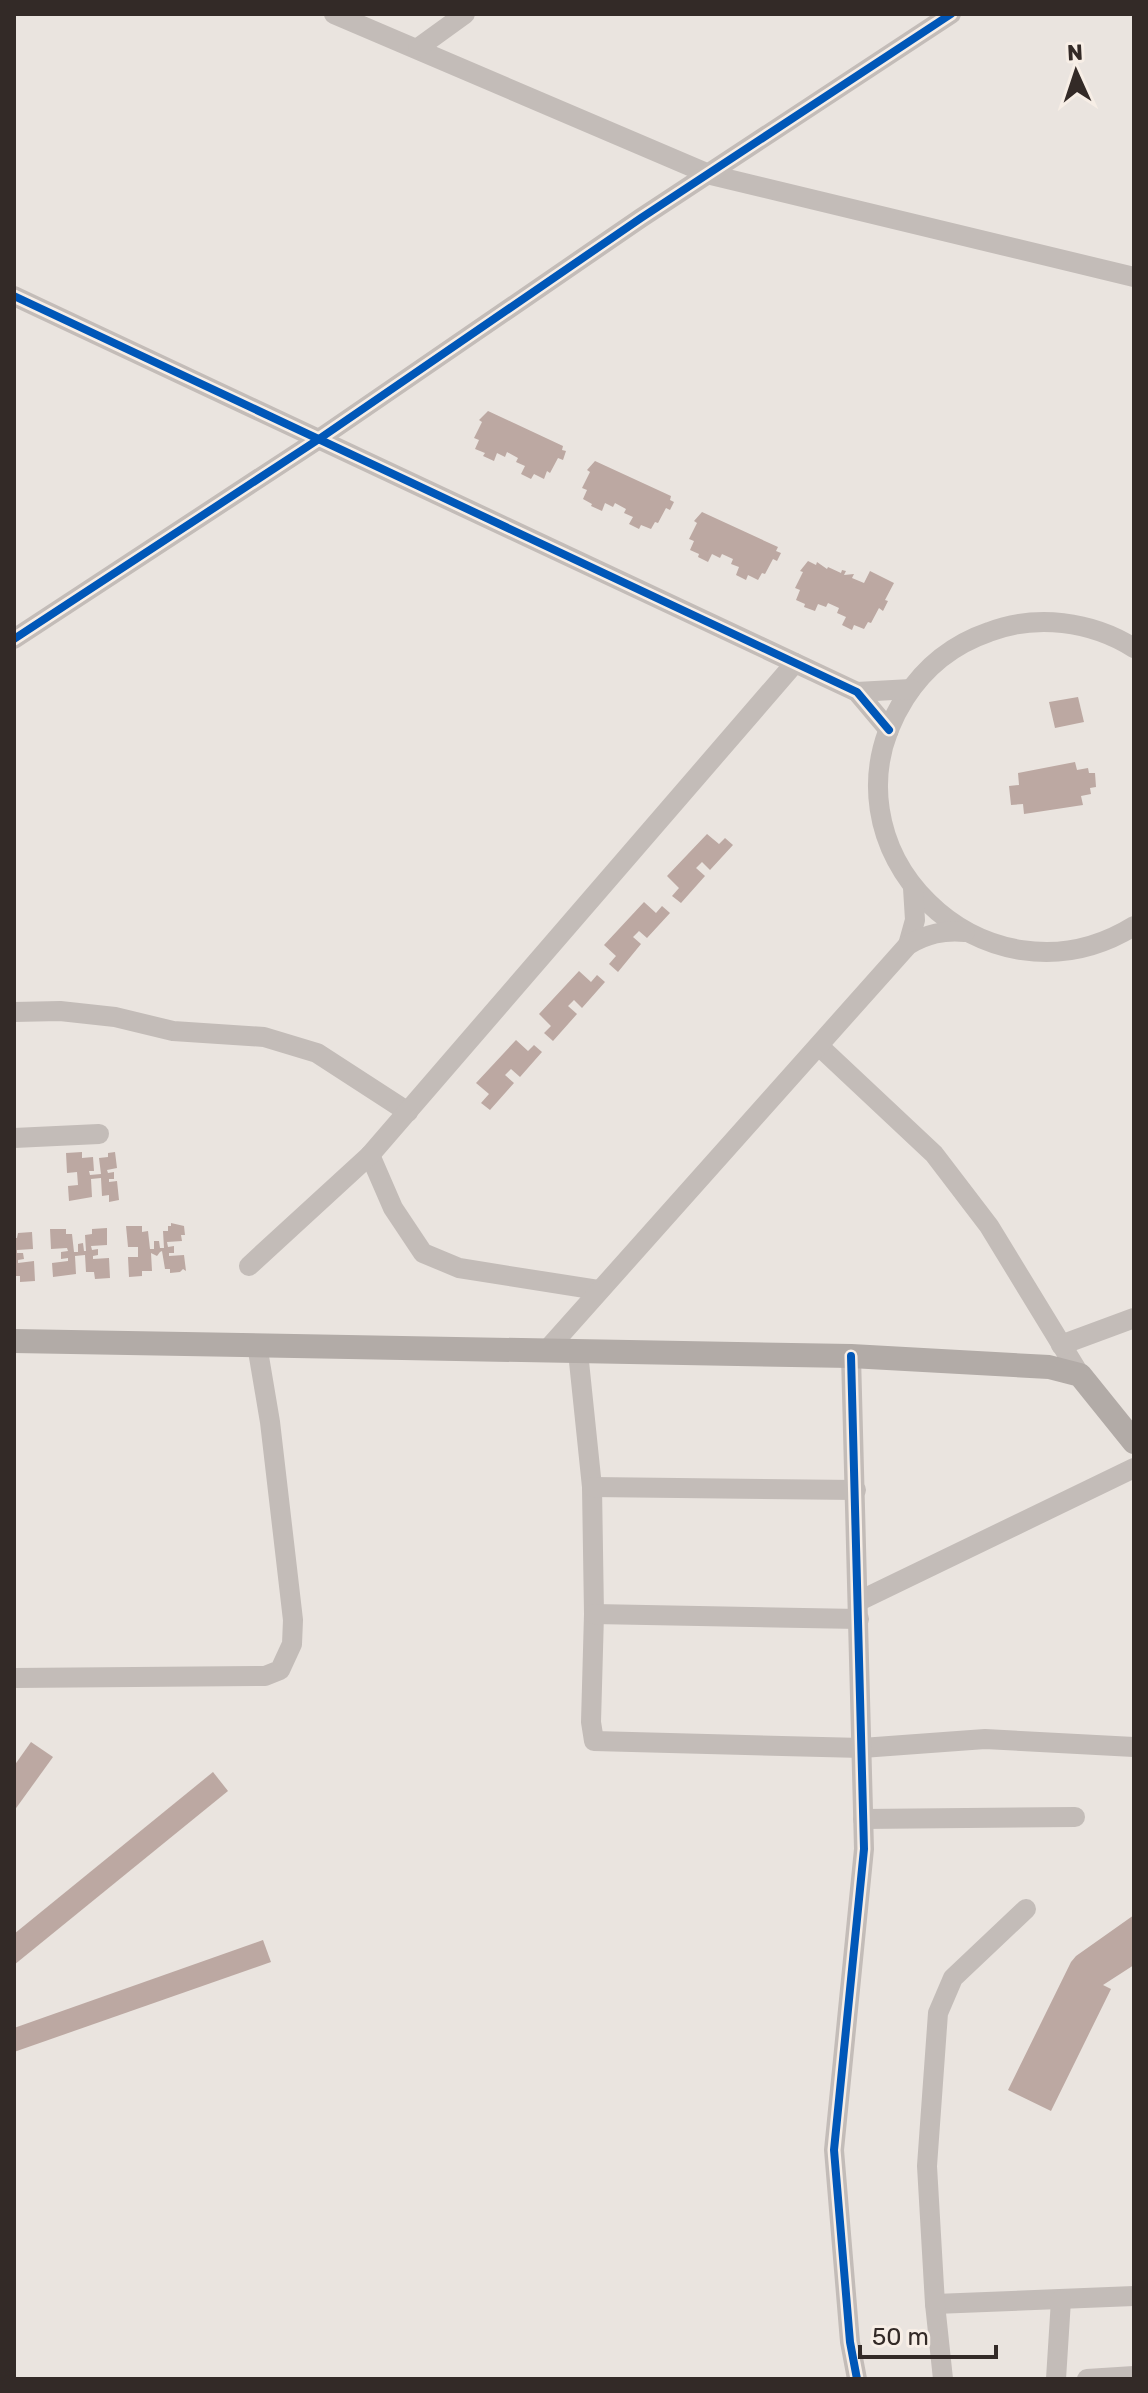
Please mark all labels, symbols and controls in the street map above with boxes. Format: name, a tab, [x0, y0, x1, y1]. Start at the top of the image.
north arrow	[1036, 32, 1116, 112]
text: N	[1066, 39, 1084, 66]
scale bar	[860, 2309, 996, 2359]
text: 50 m	[872, 2323, 929, 2351]

